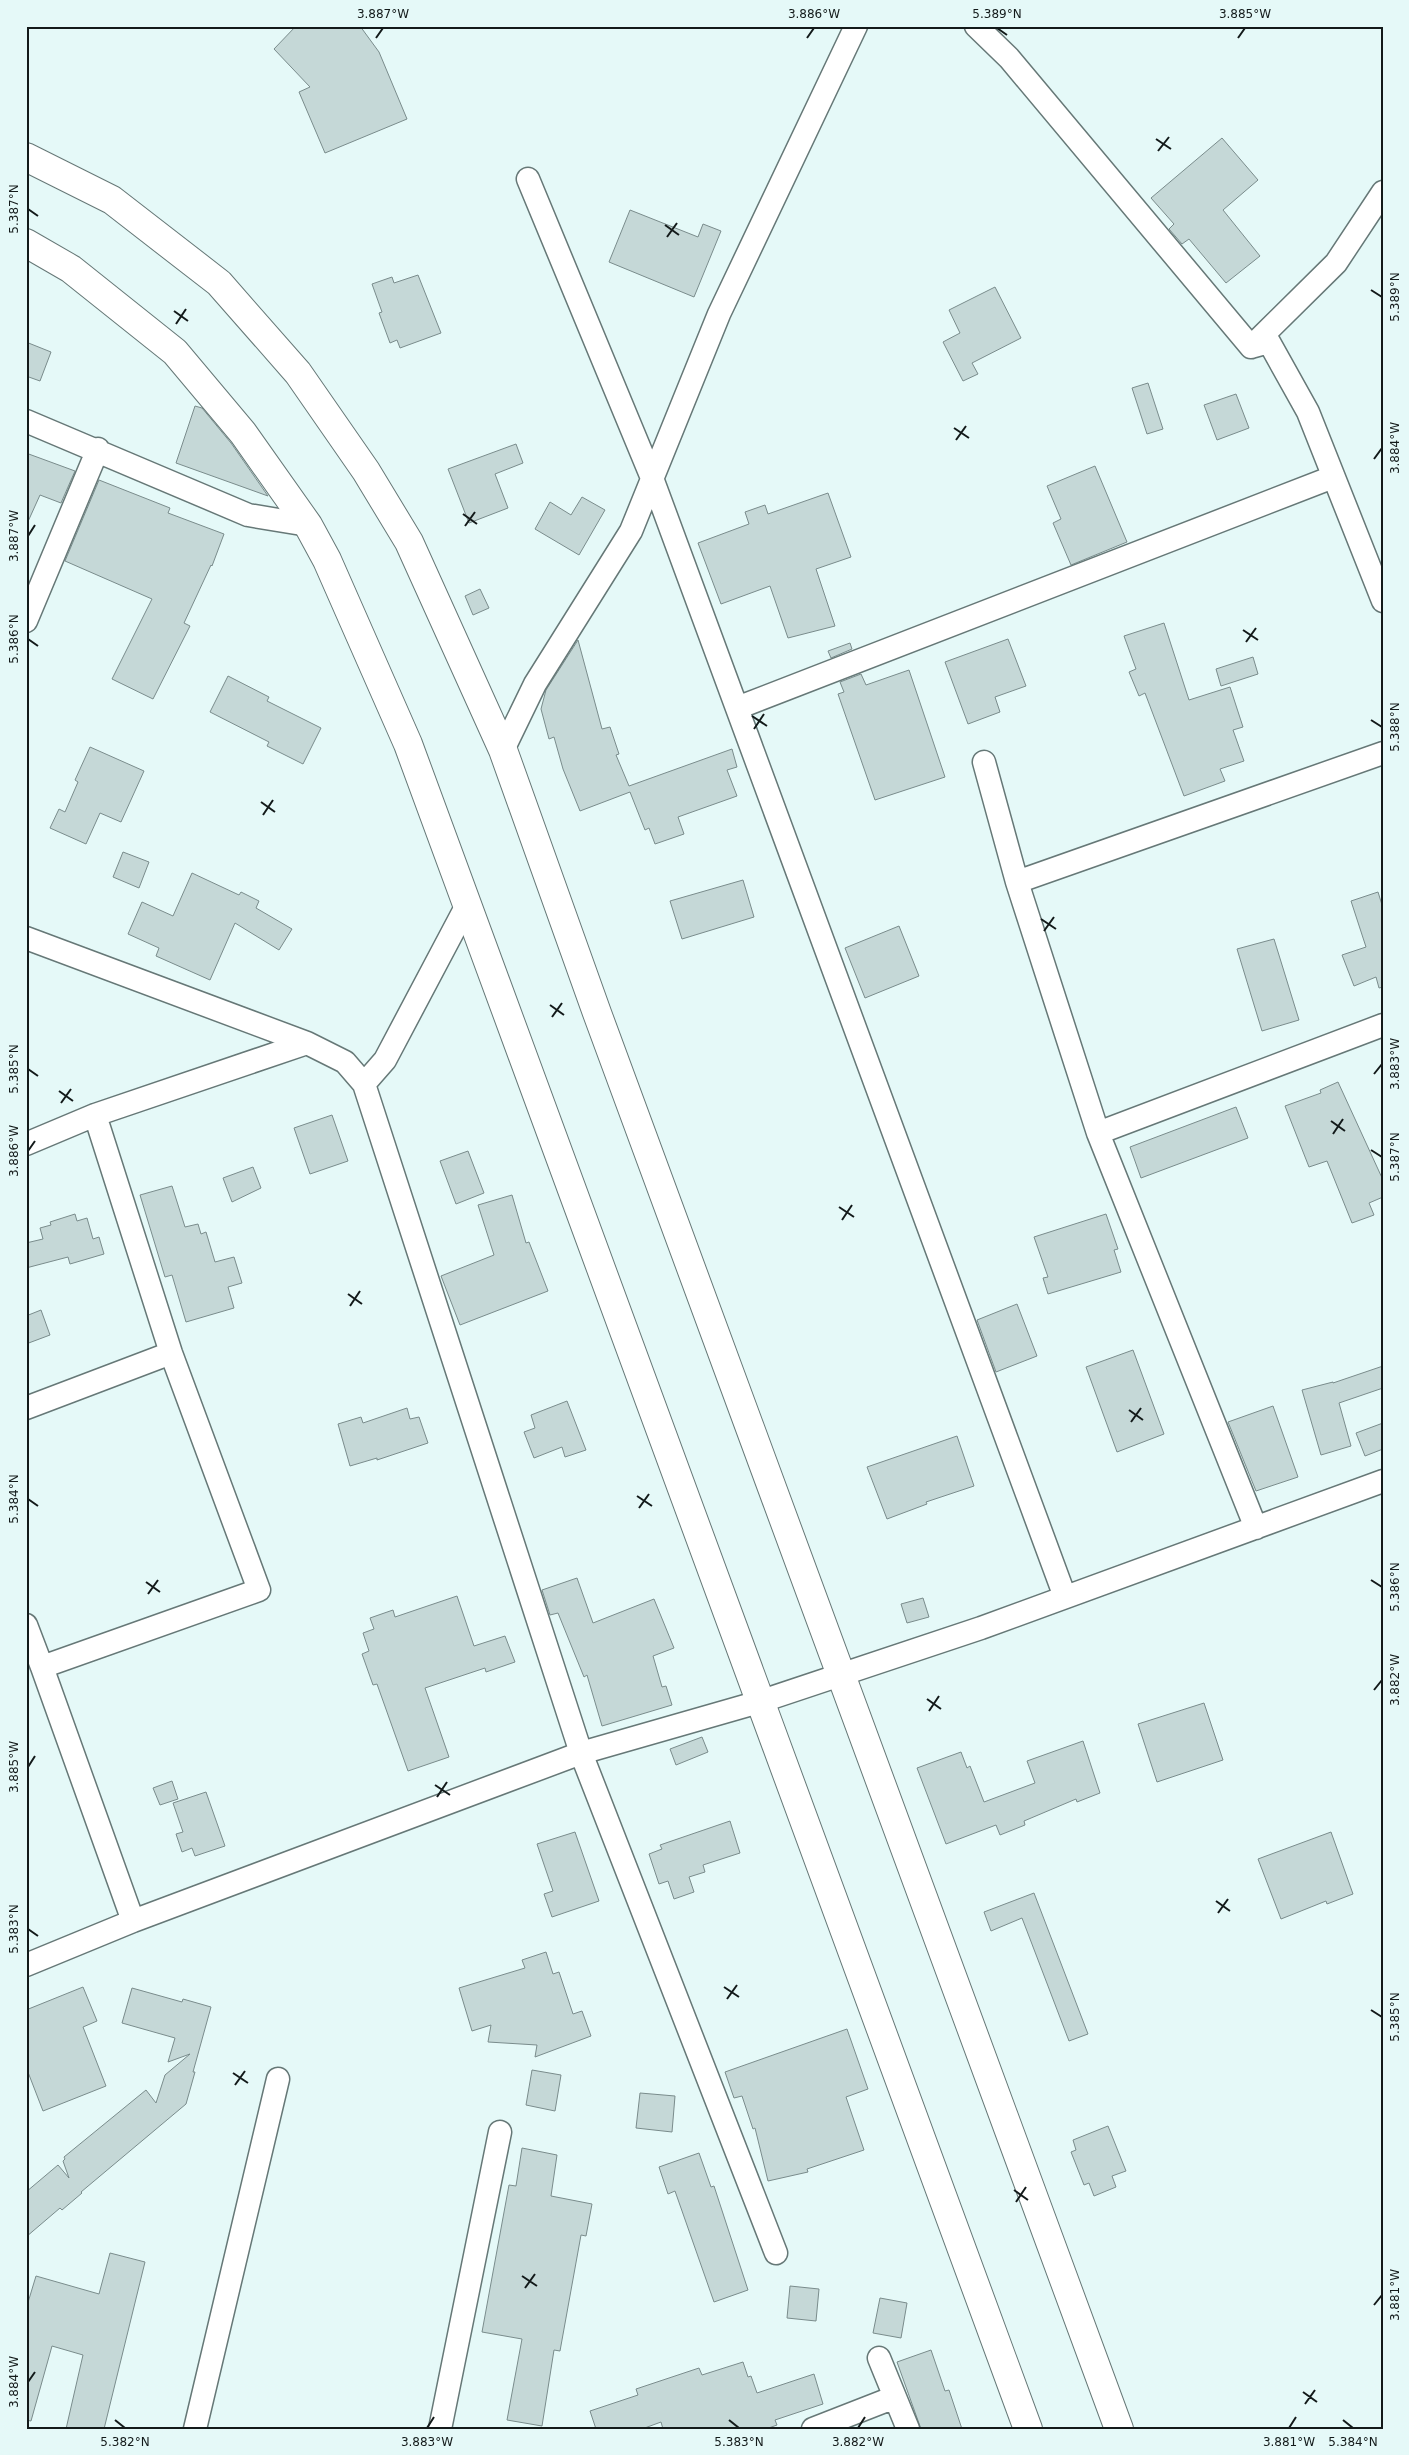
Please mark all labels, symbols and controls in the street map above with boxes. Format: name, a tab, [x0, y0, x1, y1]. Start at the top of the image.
text: 3.887°W	[357, 7, 409, 21]
text: 3.886°W	[788, 7, 840, 21]
text: 5.389°N	[972, 7, 1022, 21]
text: 3.885°W	[1219, 7, 1271, 21]
text: 5.387°N	[7, 184, 21, 234]
text: 5.389°N	[1388, 272, 1402, 322]
text: 3.884°W	[1388, 422, 1402, 474]
text: 3.887°W	[7, 510, 21, 562]
text: 5.386°N	[7, 614, 21, 664]
text: 5.388°N	[1388, 702, 1402, 752]
text: 3.883°W	[1388, 1038, 1402, 1090]
text: 5.385°N	[7, 1044, 21, 1094]
text: 3.886°W	[7, 1125, 21, 1177]
text: 5.387°N	[1388, 1132, 1402, 1182]
text: 5.384°N	[7, 1474, 21, 1524]
text: 5.386°N	[1388, 1562, 1402, 1612]
text: 3.882°W	[1388, 1654, 1402, 1706]
text: 3.885°W	[7, 1741, 21, 1793]
text: 5.383°N	[7, 1904, 21, 1954]
text: 5.385°N	[1388, 1992, 1402, 2042]
text: 3.881°W	[1388, 2269, 1402, 2321]
text: 3.884°W	[7, 2356, 21, 2408]
text: 5.382°N	[100, 2435, 150, 2449]
text: 3.883°W	[401, 2435, 453, 2449]
text: 5.383°N	[714, 2435, 764, 2449]
text: 3.882°W	[832, 2435, 884, 2449]
text: 3.881°W	[1263, 2435, 1315, 2449]
text: 5.384°N	[1328, 2435, 1378, 2449]

